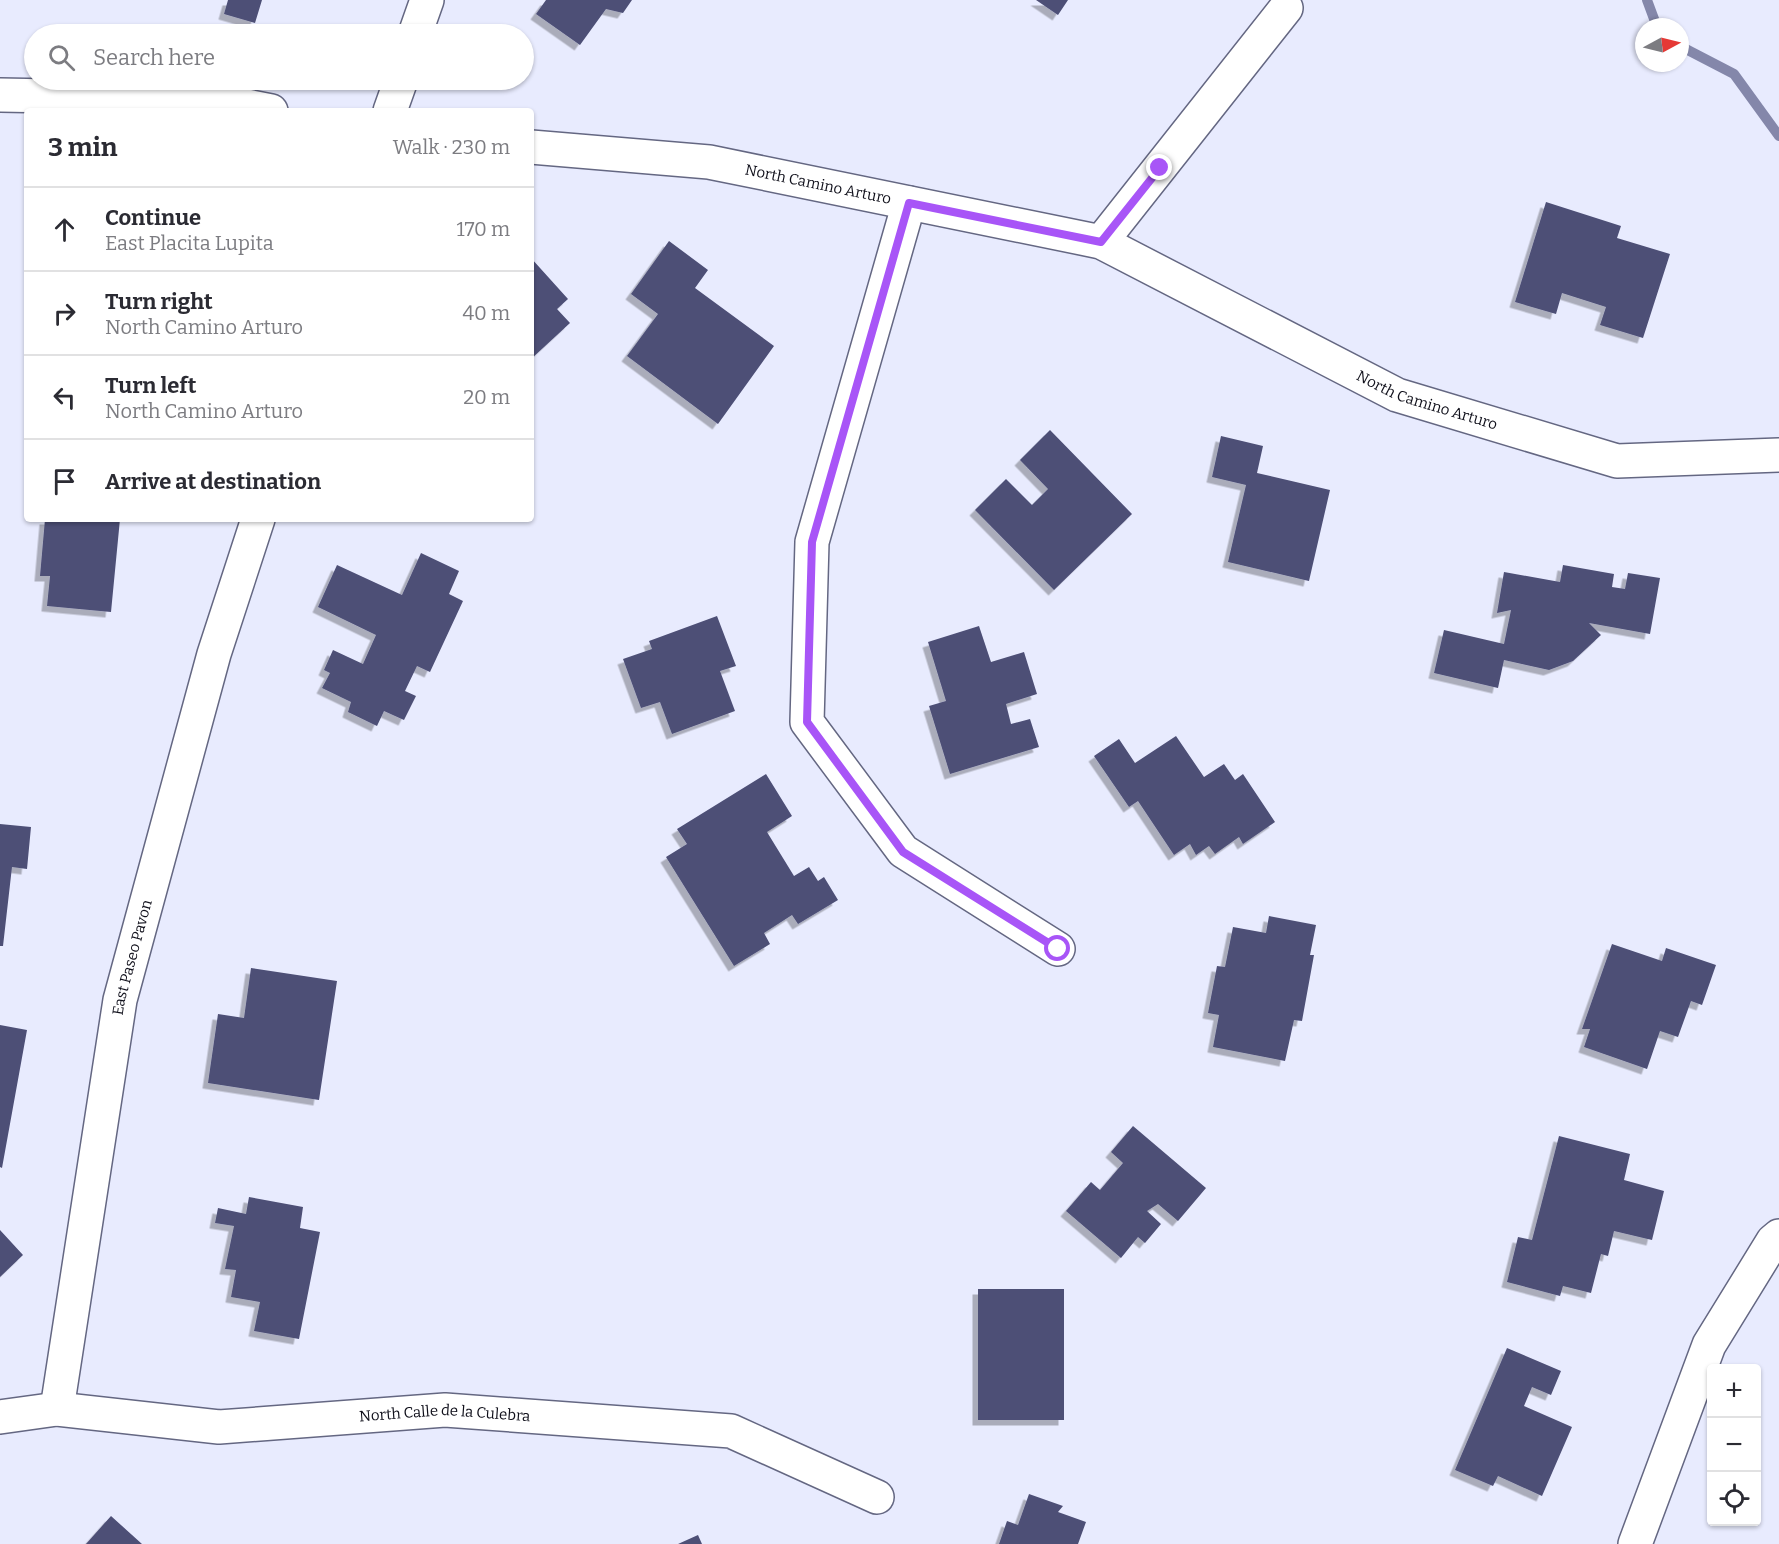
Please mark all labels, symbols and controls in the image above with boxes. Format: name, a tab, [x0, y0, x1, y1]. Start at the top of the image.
north arrow	[1635, 18, 1689, 72]
search box	[24, 24, 534, 90]
icon: search	[45, 41, 78, 74]
text: Search here	[93, 44, 215, 71]
text: 3 min	[48, 132, 117, 163]
text: Walk · 230 m	[393, 135, 510, 159]
route end	[1146, 154, 1172, 180]
street label: North Camino Arturo	[743, 161, 893, 208]
text: Continue	[105, 204, 201, 231]
icon: ahead	[48, 213, 81, 246]
text: 170 m	[457, 217, 510, 241]
text: East Placita Lupita	[105, 231, 274, 255]
text: Turn right	[105, 288, 213, 315]
icon: right	[48, 297, 81, 330]
text: 40 m	[462, 301, 510, 325]
text: North Camino Arturo	[105, 315, 303, 339]
street label: North Camino Arturo	[1354, 367, 1500, 434]
text: Turn left	[105, 372, 197, 399]
icon: left	[48, 381, 81, 414]
text: 20 m	[463, 385, 510, 409]
text: North Camino Arturo	[105, 399, 303, 423]
icon: arrive	[48, 465, 81, 498]
text: Arrive at destination	[105, 468, 321, 495]
street label: East Paseo Pavon	[109, 897, 156, 1016]
route start	[1044, 935, 1070, 961]
map controls	[1707, 1364, 1761, 1526]
button: +	[1707, 1364, 1761, 1418]
street label: North Calle de la Culebra	[359, 1401, 531, 1425]
button: −	[1707, 1418, 1761, 1472]
button: locate	[1707, 1472, 1761, 1526]

